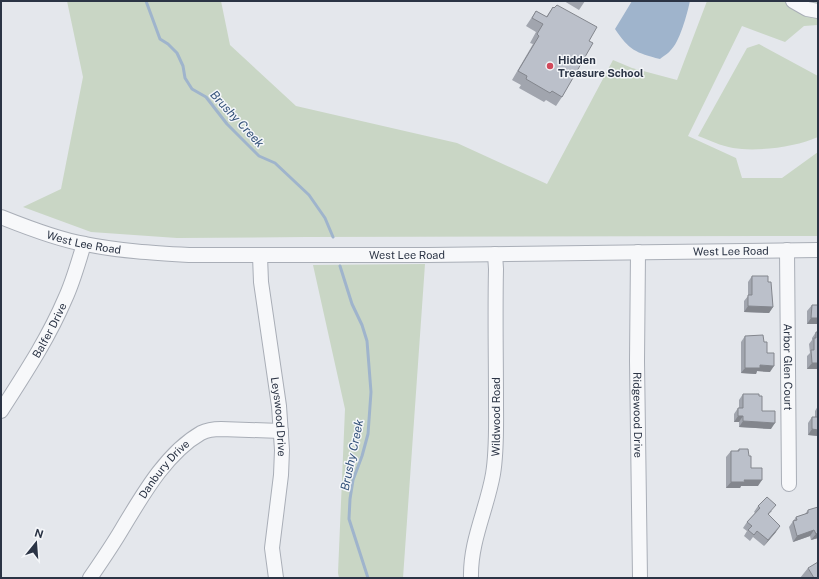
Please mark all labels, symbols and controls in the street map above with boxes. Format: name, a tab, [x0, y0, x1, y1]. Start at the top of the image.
place label: Hidden Treasure School	[558, 54, 644, 79]
marker: Hidden Treasure School	[545, 61, 555, 71]
water label: Brushy Creek	[207, 88, 267, 151]
street label: West Lee Road	[45, 229, 122, 256]
street label: West Lee Road	[693, 245, 769, 258]
street label: West Lee Road	[369, 249, 445, 261]
street label: Balfer Drive	[30, 301, 69, 360]
street label: Arbor Glen Court	[782, 323, 794, 411]
street label: Ridgewood Drive	[631, 372, 644, 458]
street label: Leyswood Drive	[269, 376, 288, 457]
street label: Wildwood Road	[489, 377, 502, 457]
water label: Brushy Creek	[338, 418, 366, 492]
street label: Danbury Drive	[136, 437, 192, 501]
north arrow	[16, 523, 56, 563]
text: N	[33, 526, 45, 540]

